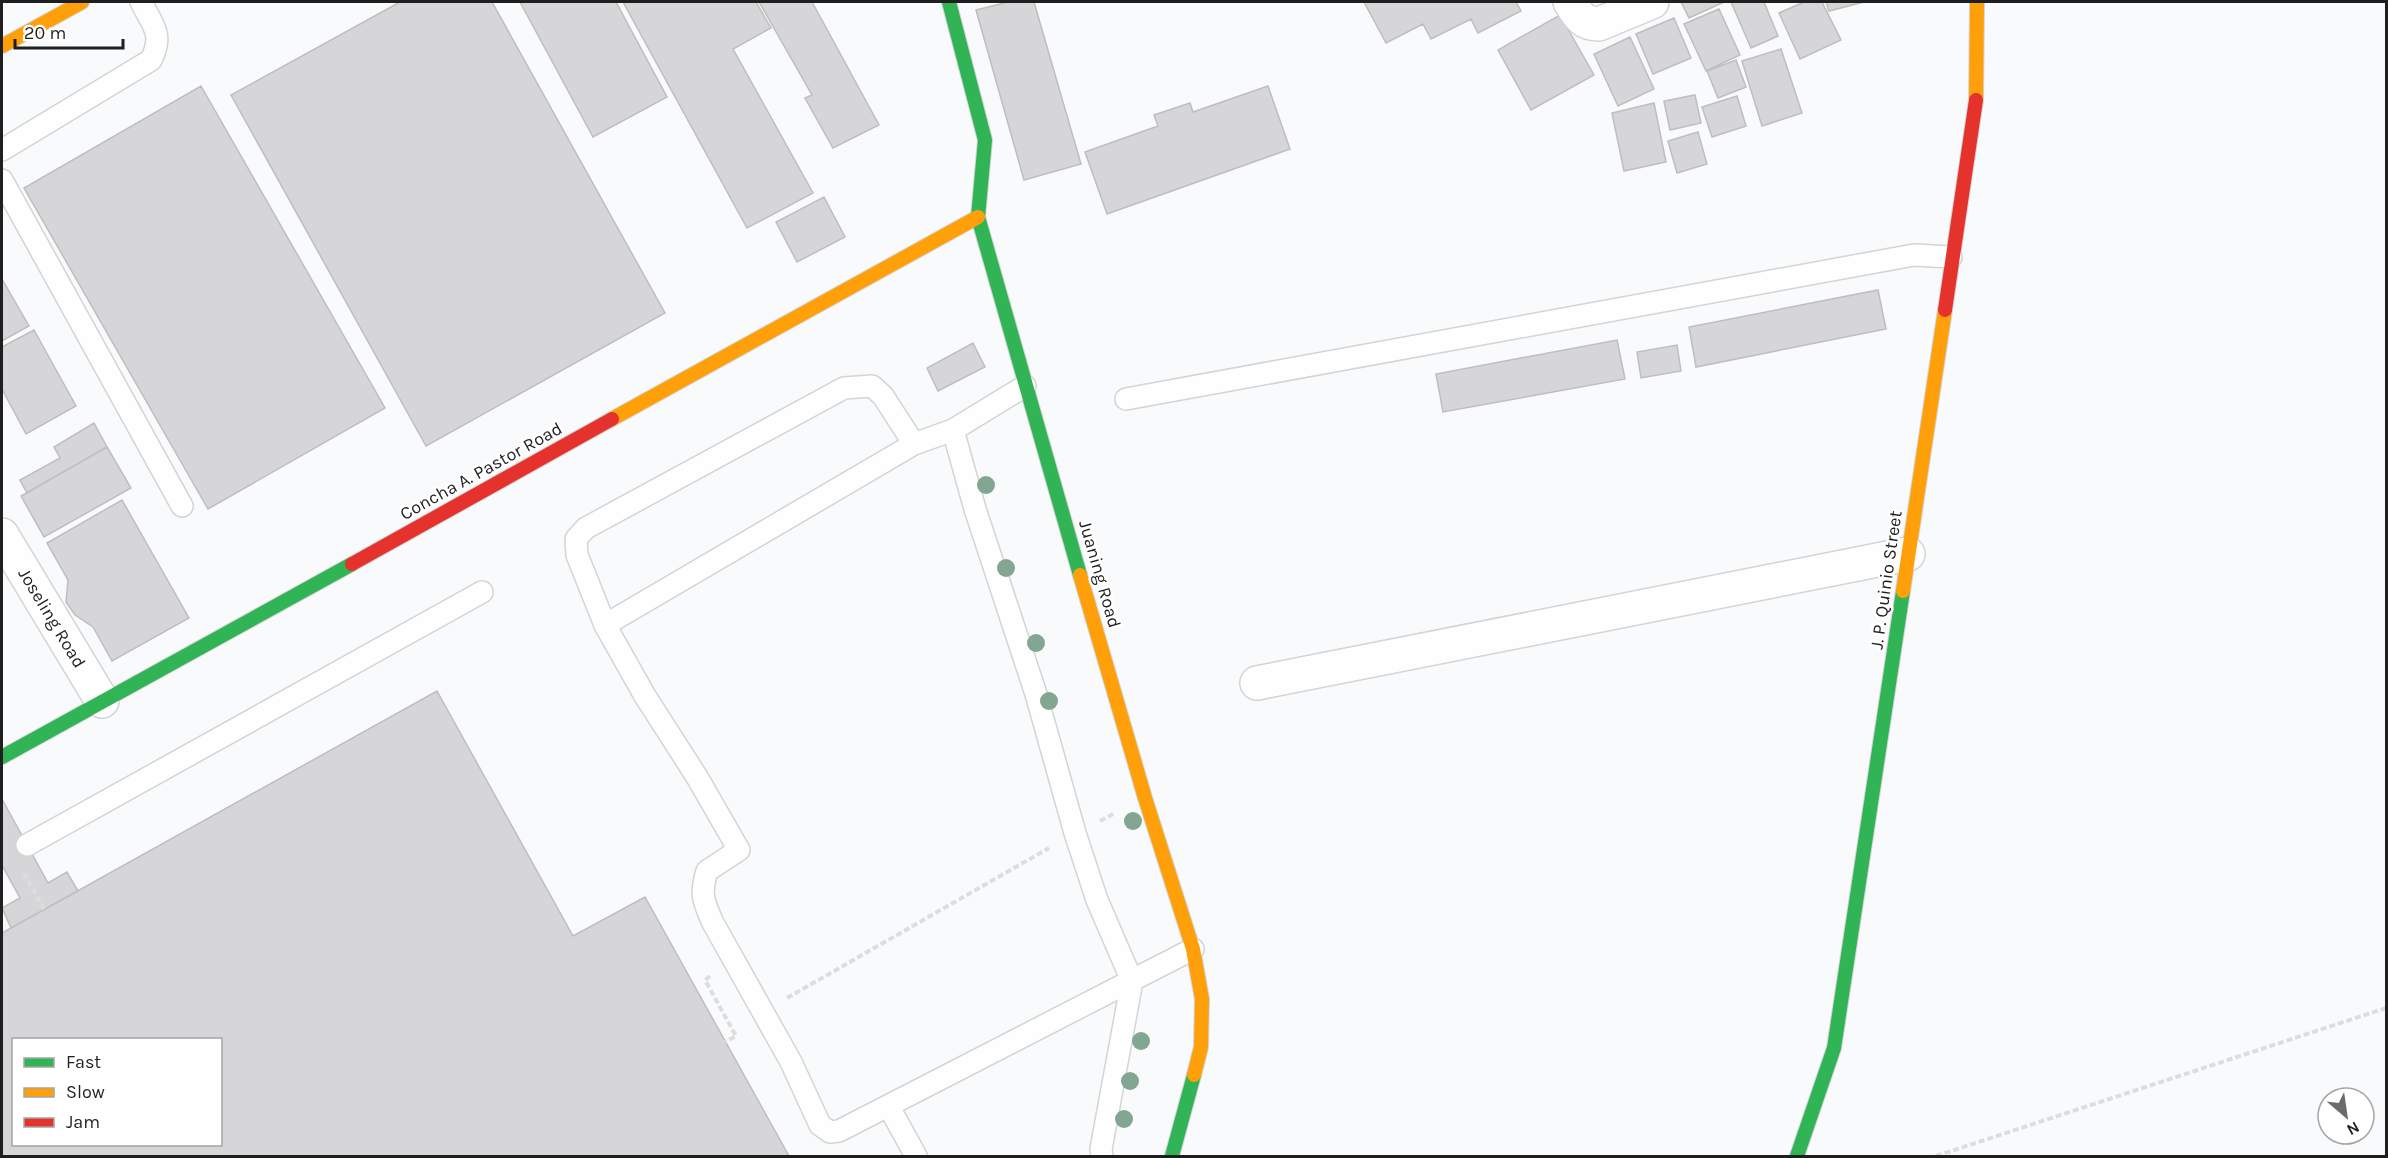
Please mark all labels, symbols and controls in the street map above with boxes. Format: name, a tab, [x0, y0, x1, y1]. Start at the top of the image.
scale bar	[15, 12, 123, 50]
text: 20 m	[24, 22, 66, 44]
street label: Concha A. Pastor Road	[396, 417, 566, 525]
street label: J. P. Quinio Street	[1865, 509, 1907, 651]
street label: Juaning Road	[1074, 518, 1126, 630]
street label: Joseling Road	[13, 564, 91, 672]
legend	[12, 1038, 222, 1146]
text: Fast	[66, 1051, 101, 1073]
text: Slow	[66, 1081, 105, 1103]
north arrow	[2316, 1086, 2376, 1146]
text: Jam	[66, 1111, 100, 1133]
text: N	[2343, 1118, 2363, 1140]

